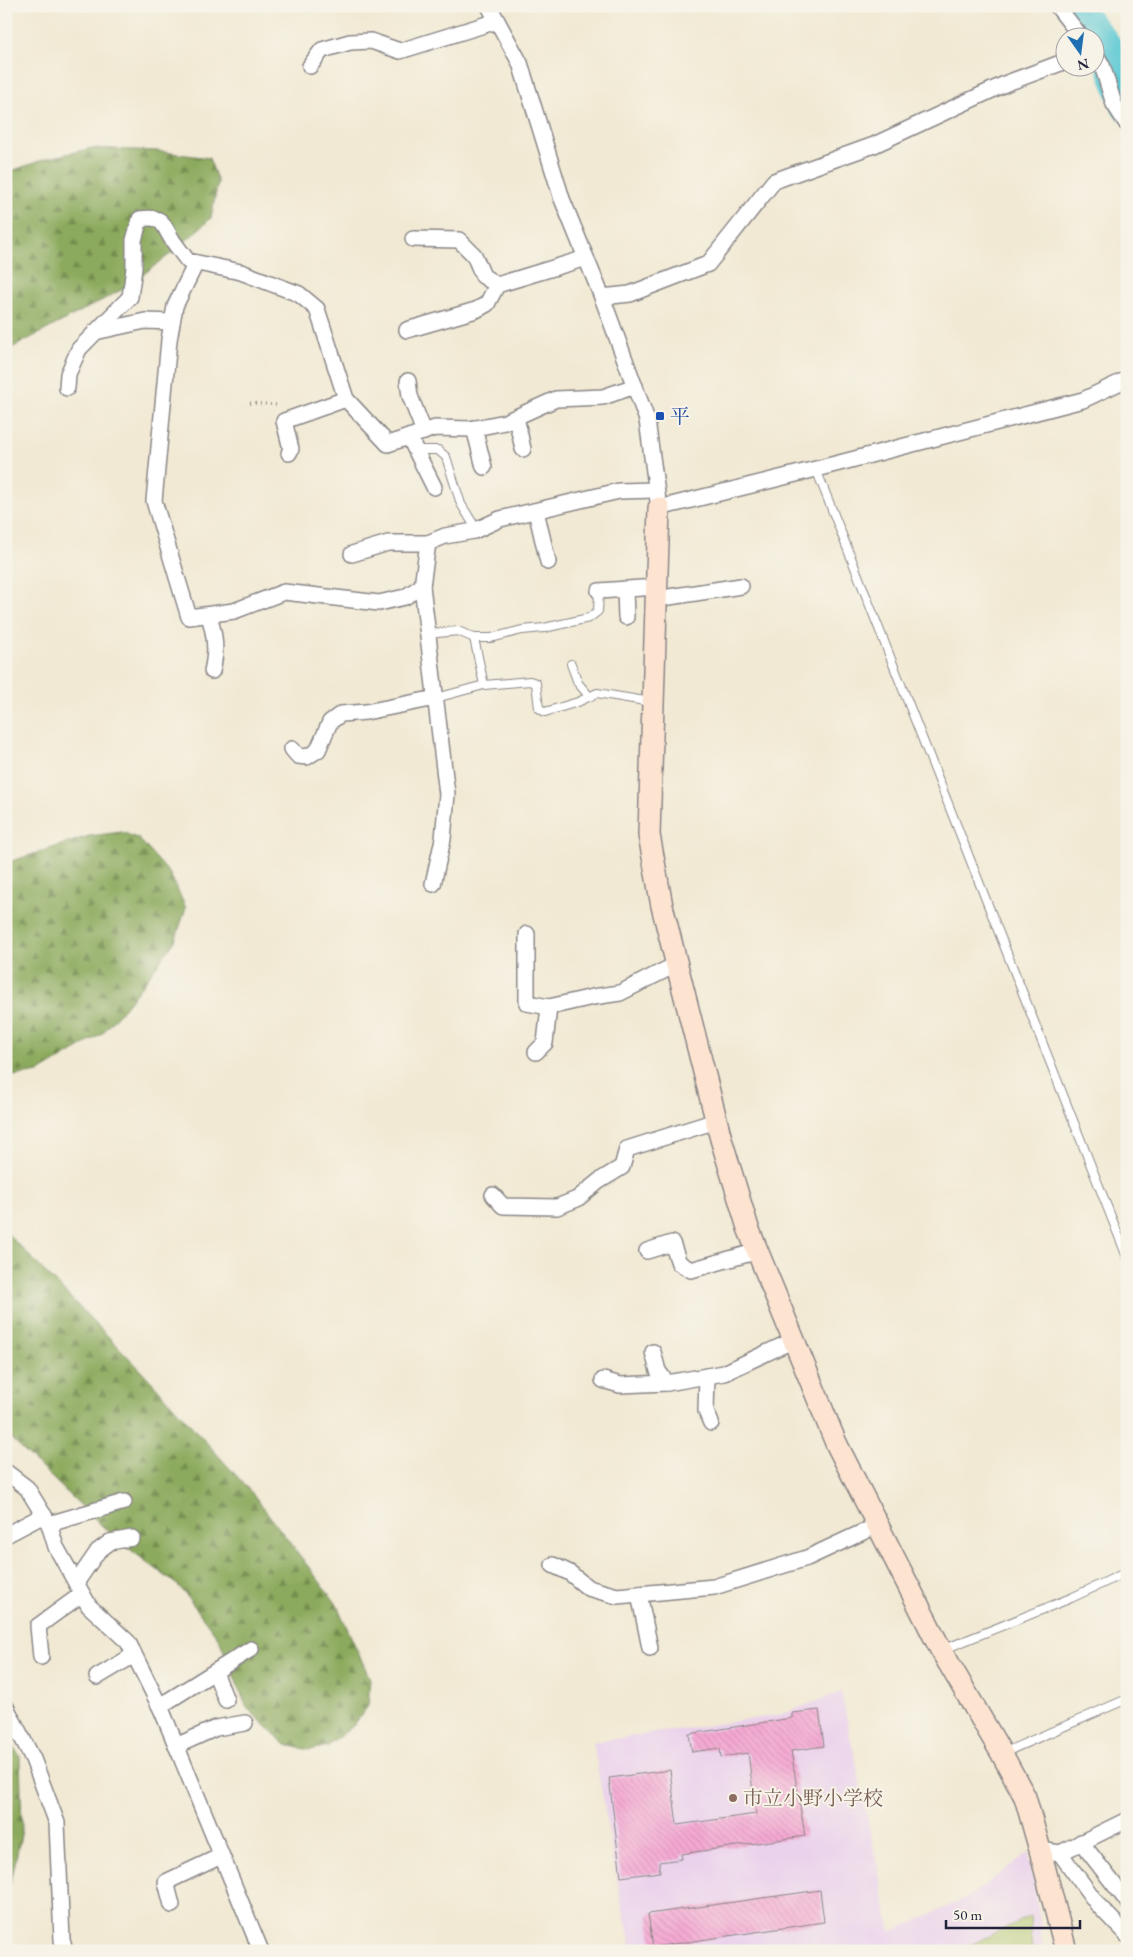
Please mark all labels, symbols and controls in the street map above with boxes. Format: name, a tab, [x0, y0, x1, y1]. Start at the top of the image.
north arrow	[1056, 28, 1106, 78]
text: N	[1075, 55, 1091, 75]
place label: 平	[670, 403, 690, 429]
marker: 平	[654, 410, 666, 422]
place label: 市立小野小学校	[743, 1785, 883, 1811]
marker: 市立小野小学校	[727, 1792, 739, 1804]
scale bar	[946, 1897, 1079, 1929]
text: 50 m	[953, 1905, 982, 1924]

